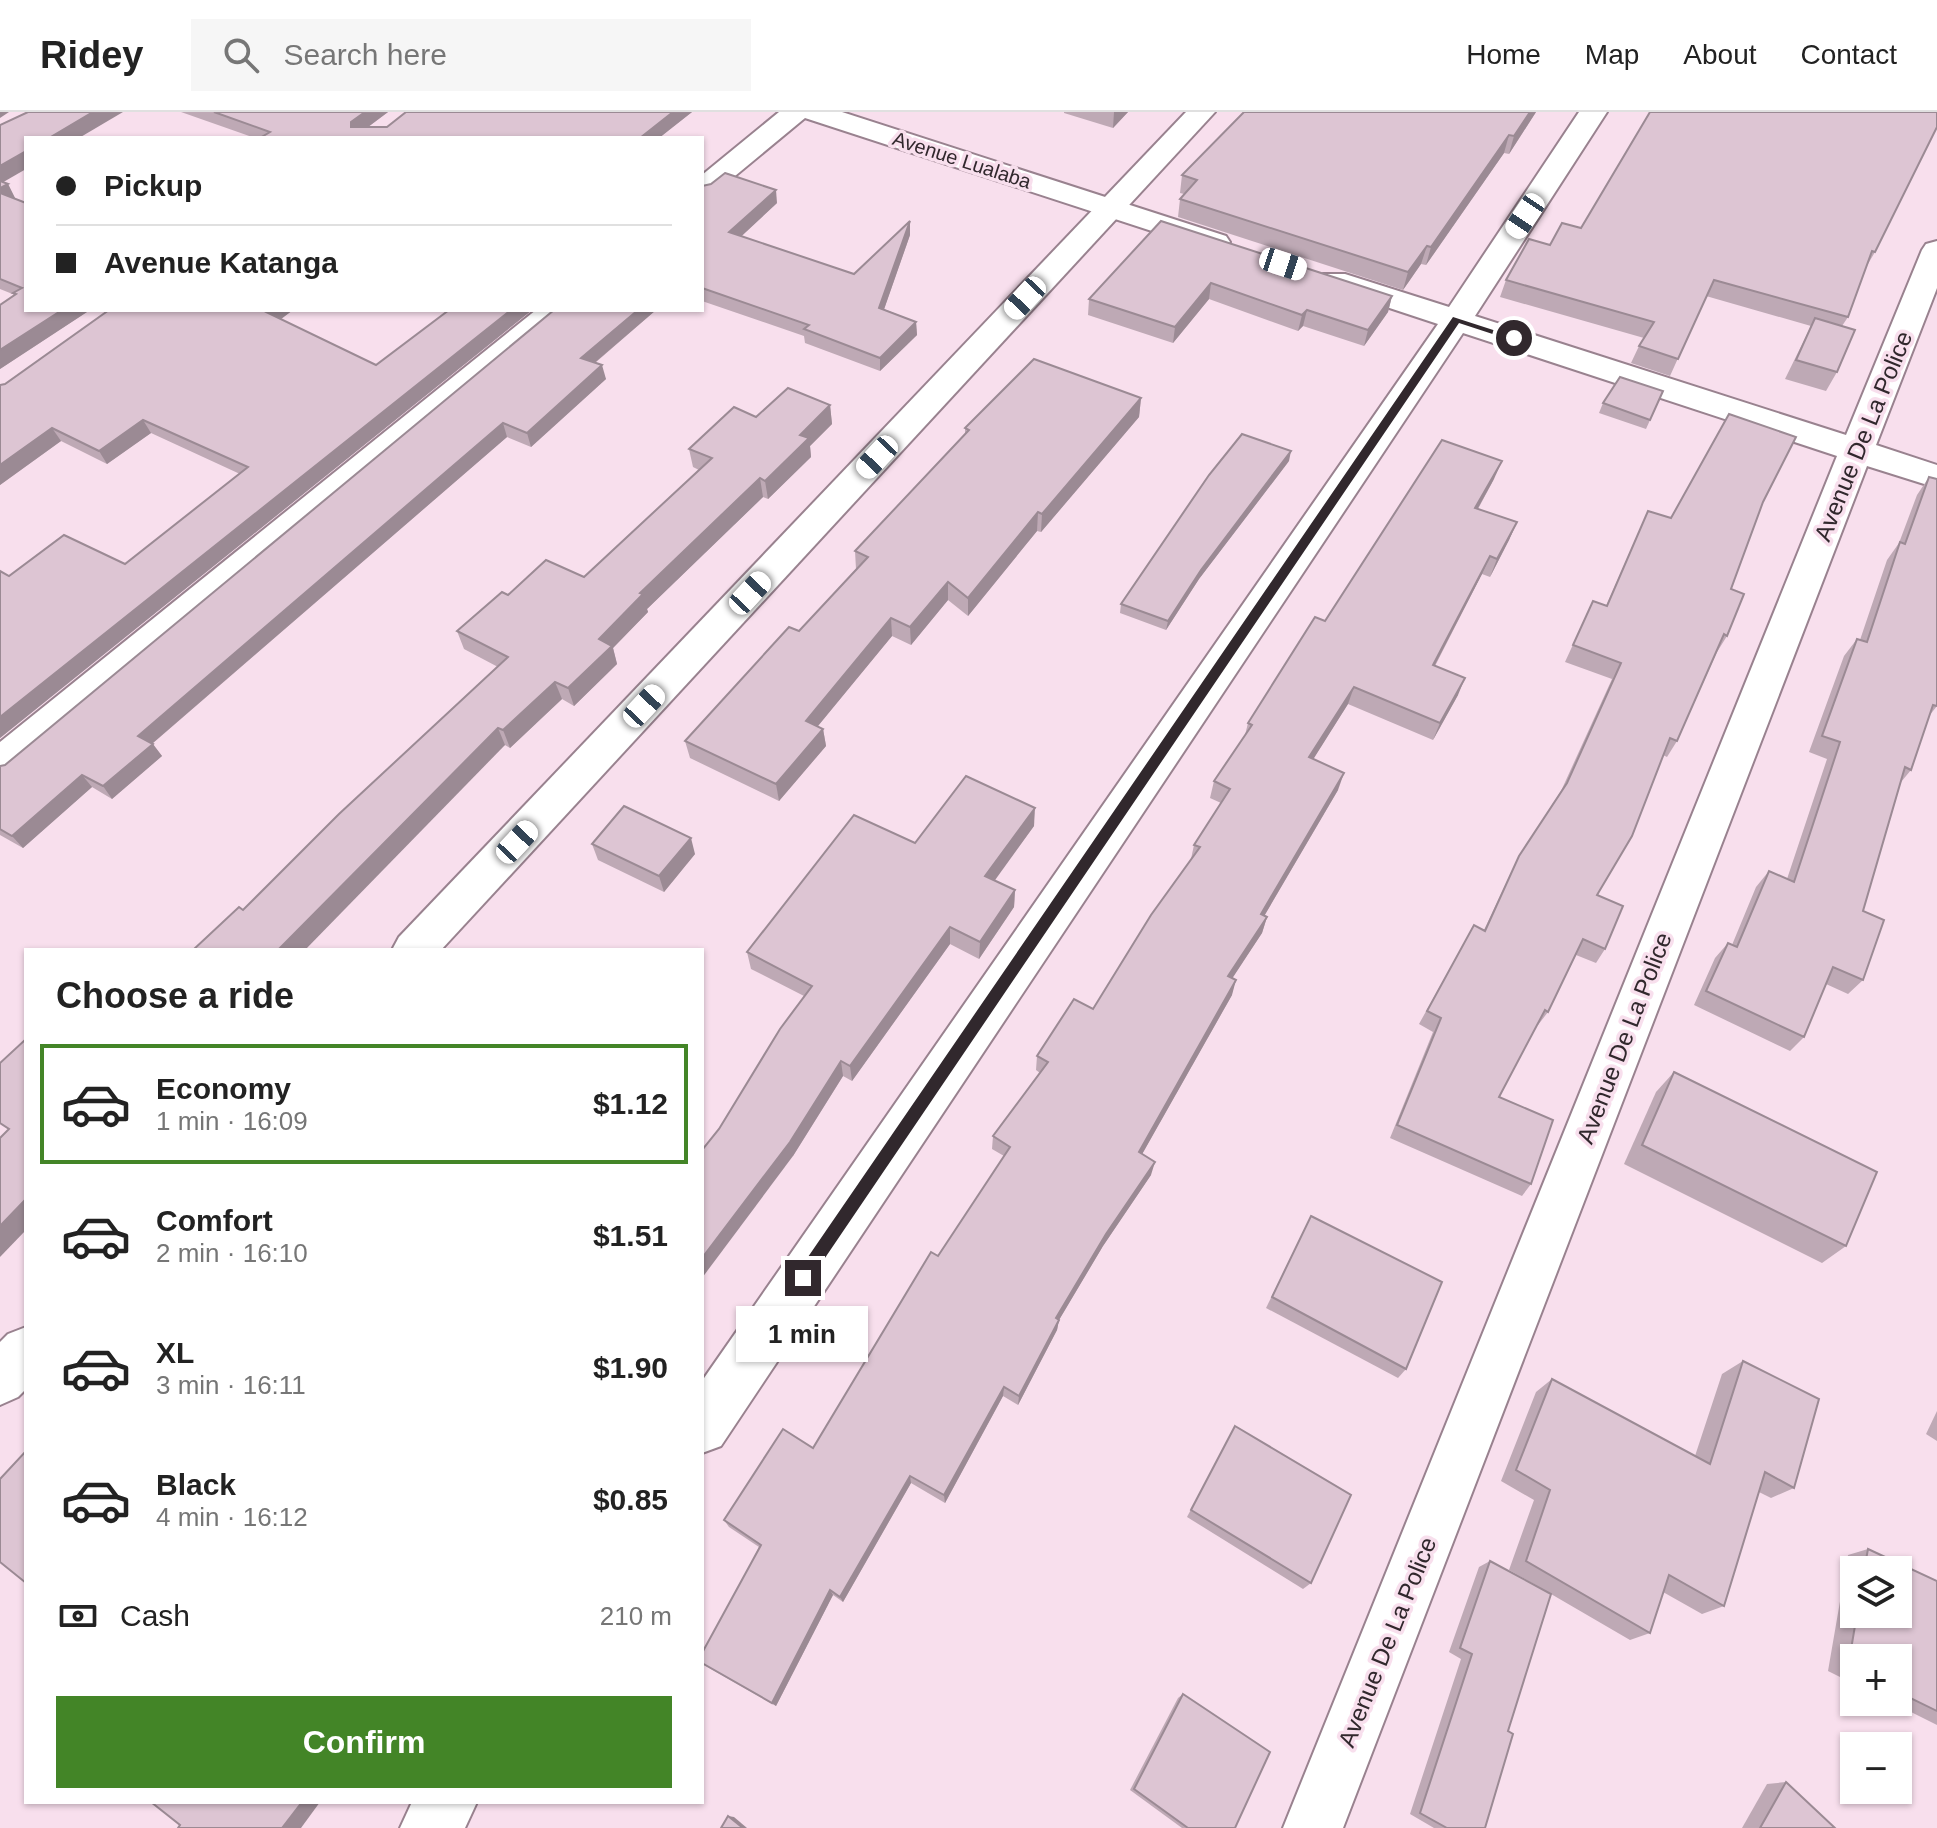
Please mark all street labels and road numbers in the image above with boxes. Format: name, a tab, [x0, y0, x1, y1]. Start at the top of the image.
street label: Avenue Lualaba	[890, 127, 1035, 193]
street label: Avenue De La Police	[1809, 327, 1917, 545]
street label: Avenue De La Police	[1571, 929, 1677, 1147]
street label: Avenue De La Police	[1333, 1533, 1441, 1751]

